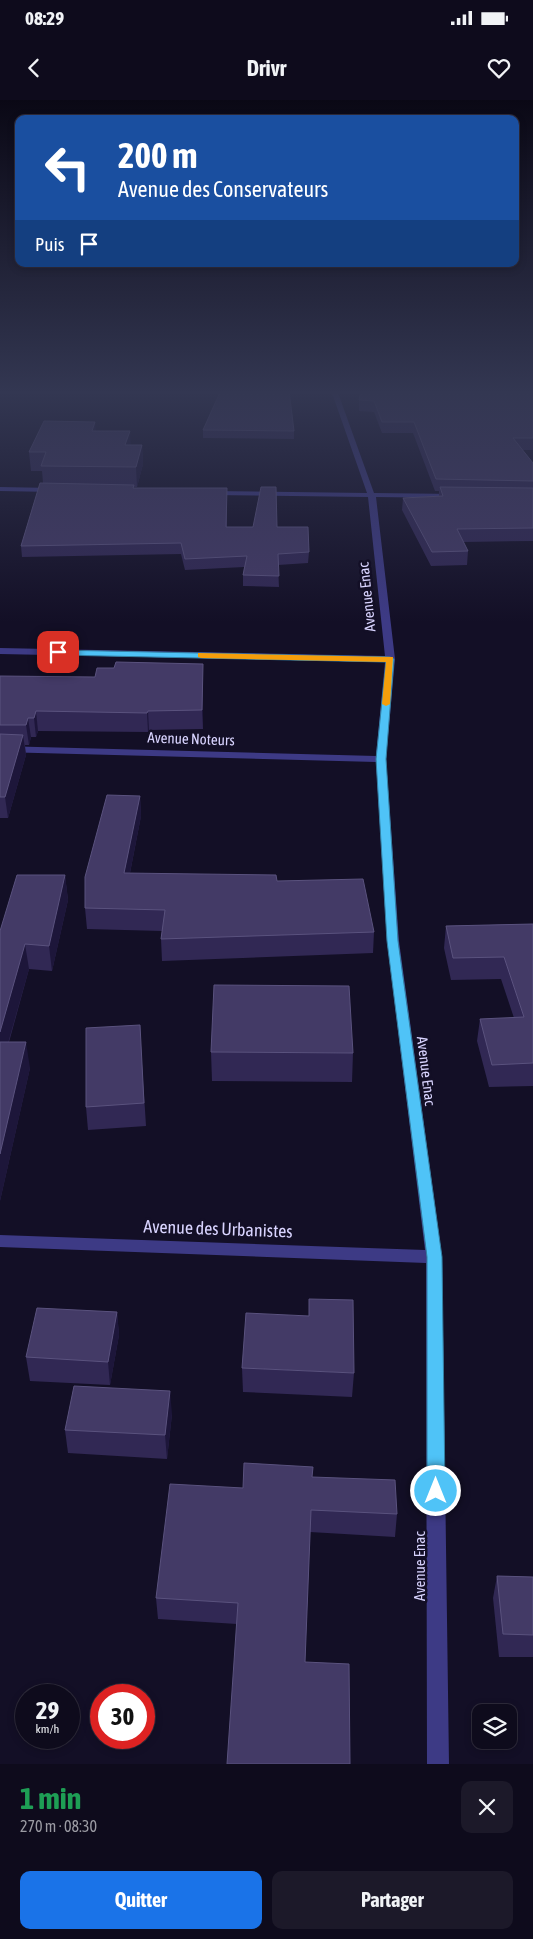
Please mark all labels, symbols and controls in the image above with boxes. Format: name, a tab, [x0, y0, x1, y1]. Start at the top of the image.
text: 08:29	[25, 7, 64, 29]
icon: back	[20, 54, 48, 82]
icon: heart	[485, 54, 513, 82]
text: Drivr	[247, 55, 286, 81]
icon: left	[35, 135, 100, 200]
text: 200 m	[118, 135, 197, 175]
text: Avenue des Conservateurs	[118, 176, 328, 202]
icon: arrive	[75, 230, 103, 258]
text: Puis	[35, 233, 65, 255]
street label: Avenue Enac	[354, 561, 379, 633]
pin	[37, 631, 79, 673]
icon: arrive	[44, 638, 72, 666]
street label: Avenue Noteurs	[147, 728, 235, 749]
street label: Avenue Enac	[414, 1035, 439, 1107]
street label: Avenue des Urbanistes	[143, 1215, 293, 1242]
position arrow	[409, 1464, 461, 1516]
street label: Avenue Enac	[411, 1531, 428, 1601]
speed limit sign: 30	[90, 1684, 155, 1749]
text: 29	[36, 1696, 59, 1724]
map controls	[472, 1704, 517, 1749]
button: layers	[472, 1704, 517, 1749]
text: km/h	[36, 1722, 59, 1736]
text: 1 min	[20, 1781, 81, 1815]
button: close	[461, 1781, 513, 1833]
text: 270 m · 08:30	[20, 1817, 97, 1835]
button: Quitter	[20, 1871, 262, 1929]
button: Partager	[272, 1871, 513, 1929]

